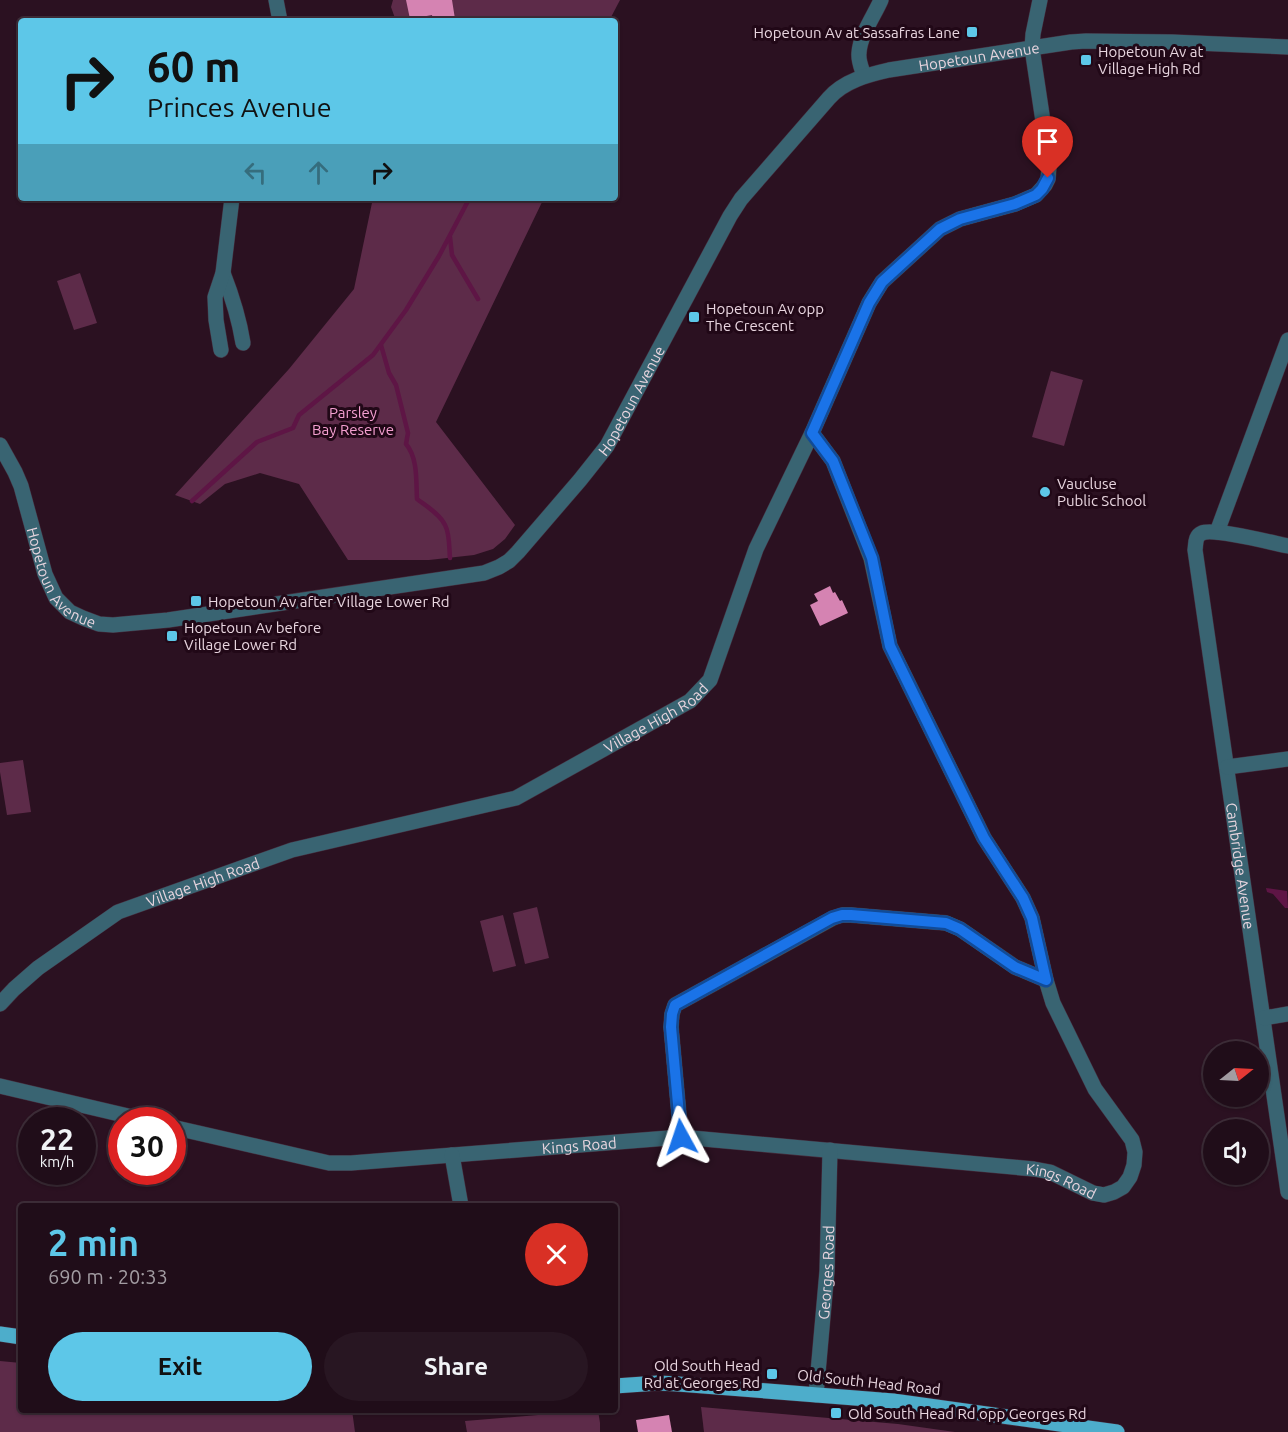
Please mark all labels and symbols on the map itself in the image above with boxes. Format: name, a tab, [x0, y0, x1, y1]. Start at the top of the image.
place label: Hopetoun Av at Sassafras Lane	[754, 24, 960, 41]
marker: Hopetoun Av at Sassafras Lane	[965, 25, 979, 39]
street label: Hopetoun Avenue	[917, 38, 1041, 74]
place label: Hopetoun Av at Village High Rd	[1098, 43, 1204, 77]
marker: Hopetoun Av at Village High Rd	[1079, 53, 1093, 67]
pin	[1022, 116, 1073, 178]
place label: Hopetoun Av opp The Crescent	[706, 300, 824, 334]
marker: Hopetoun Av opp The Crescent	[687, 310, 701, 324]
street label: Hopetoun Avenue	[594, 343, 668, 459]
park label: Parsley Bay Reserve	[312, 404, 394, 438]
place label: Vaucluse Public School	[1057, 475, 1146, 509]
marker: Vaucluse Public School	[1038, 485, 1052, 499]
street label: Hopetoun Avenue	[24, 525, 98, 631]
place label: Hopetoun Av after Village Lower Rd	[208, 593, 450, 610]
marker: Hopetoun Av after Village Lower Rd	[189, 594, 203, 608]
place label: Hopetoun Av before Village Lower Rd	[184, 619, 321, 653]
marker: Hopetoun Av before Village Lower Rd	[165, 629, 179, 643]
street label: Village High Road	[601, 680, 711, 756]
street label: Cambridge Avenue	[1223, 801, 1258, 930]
street label: Village High Road	[144, 854, 262, 910]
north arrow	[1203, 1041, 1269, 1107]
position arrow	[649, 1105, 713, 1169]
speed limit sign: 30	[108, 1107, 186, 1185]
street label: Kings Road	[541, 1134, 617, 1156]
street label: Kings Road	[1025, 1160, 1099, 1202]
street label: Georges Road	[814, 1225, 837, 1320]
place label: Old South Head Rd at Georges Rd	[644, 1357, 760, 1391]
street label: Old South Head Road	[796, 1366, 942, 1398]
marker: Old South Head Rd at Georges Rd	[765, 1367, 779, 1381]
place label: Old South Head Rd opp Georges Rd	[848, 1405, 1086, 1422]
marker: Old South Head Rd opp Georges Rd	[829, 1406, 843, 1420]

